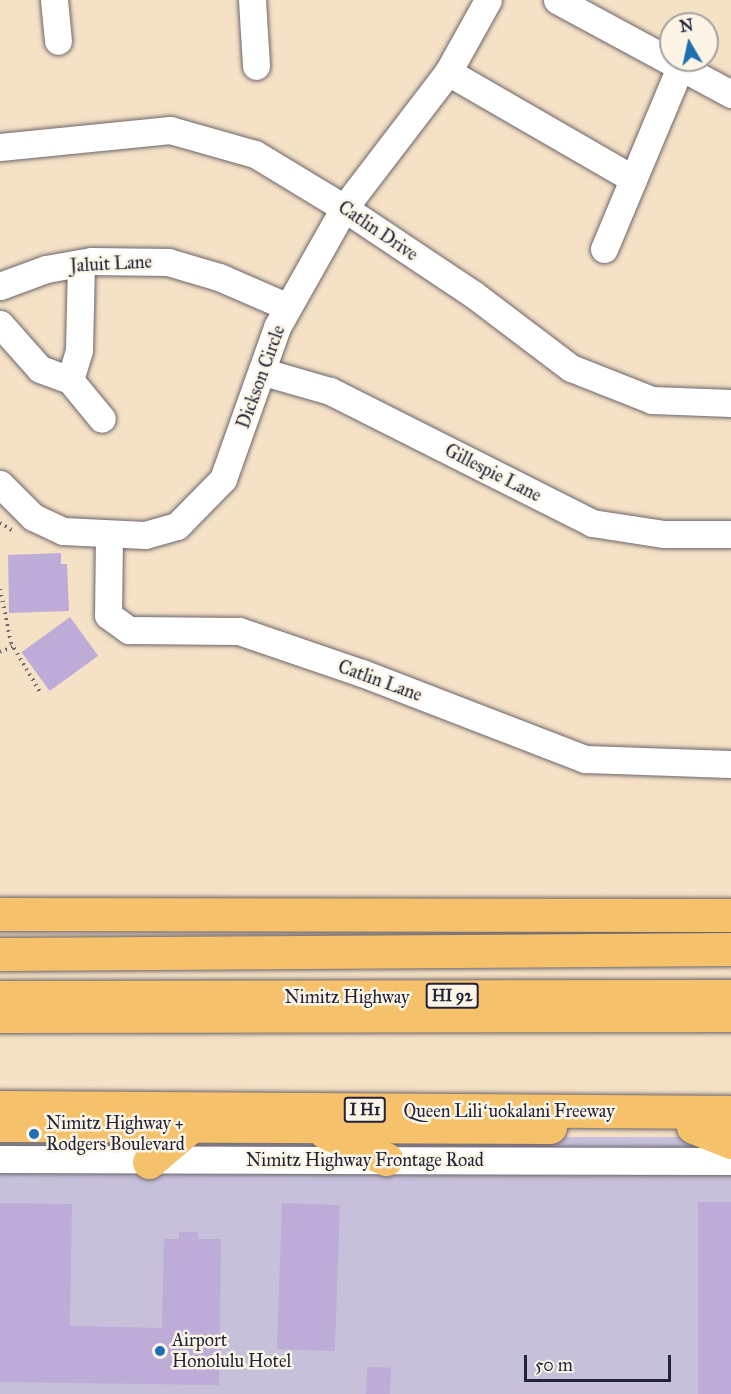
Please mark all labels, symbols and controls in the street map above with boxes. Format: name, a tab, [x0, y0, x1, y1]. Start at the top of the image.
north arrow	[659, 12, 719, 72]
text: N	[678, 15, 695, 36]
street label: Catlin Drive	[334, 197, 422, 265]
street label: Jaluit Lane	[69, 251, 153, 277]
street label: Dickson Circle	[232, 322, 290, 432]
street label: Gillespie Lane	[441, 439, 545, 507]
street label: Catlin Lane	[335, 656, 425, 706]
road number: HI 92	[425, 983, 479, 1009]
street label: Nimitz Highway	[285, 986, 409, 1008]
road number: I H1	[342, 1097, 388, 1123]
street label: Queen Liliʻuokalani Freeway	[403, 1100, 615, 1122]
place label: Nimitz Highway + Rodgers Boulevard	[46, 1113, 185, 1156]
marker: Nimitz Highway + Rodgers Boulevard	[27, 1127, 41, 1141]
street label: Nimitz Highway Frontage Road	[246, 1149, 484, 1171]
place label: Airport Honolulu Hotel	[172, 1330, 291, 1372]
scale bar	[527, 1343, 674, 1381]
marker: Airport Honolulu Hotel	[153, 1344, 167, 1358]
text: 50 m	[535, 1354, 573, 1376]

